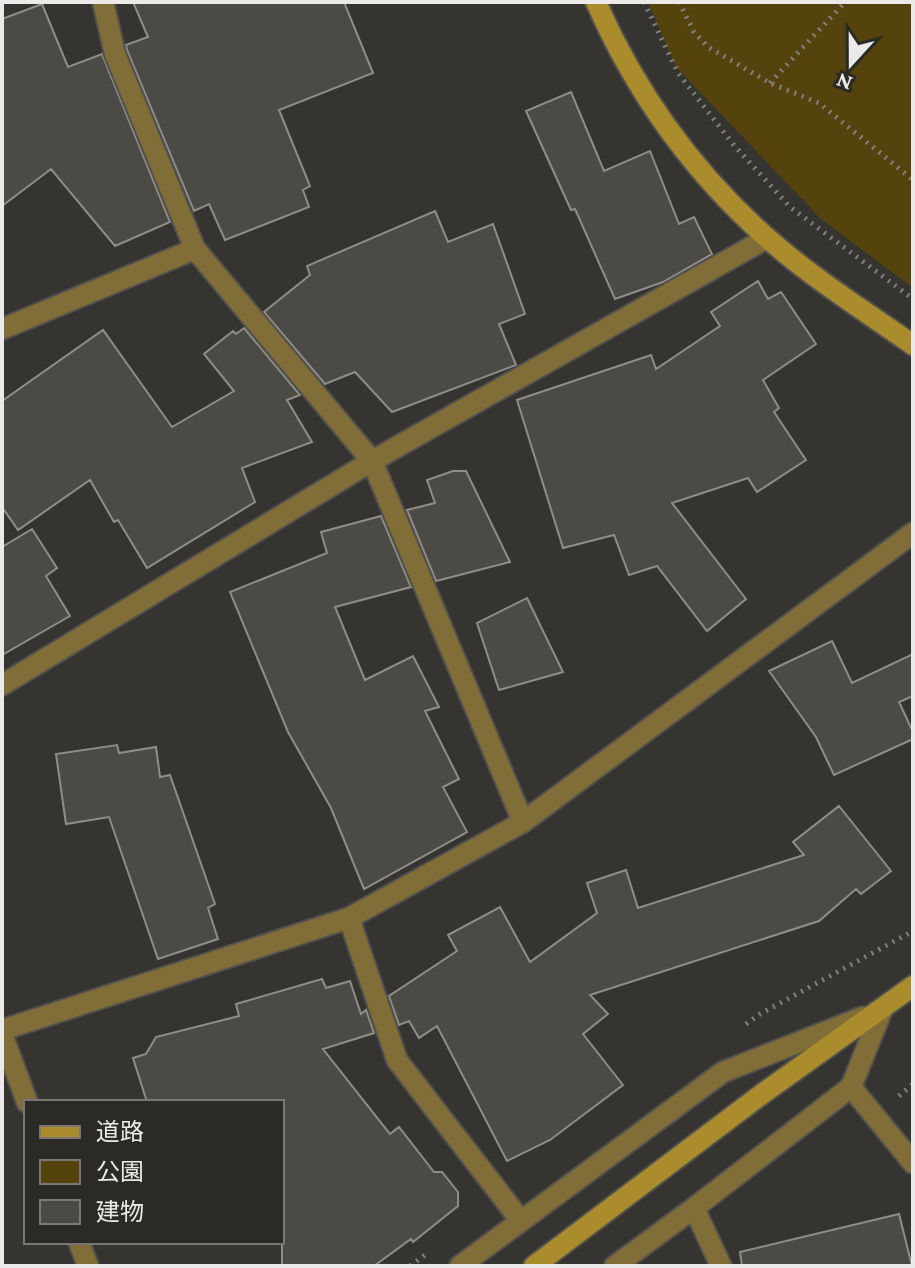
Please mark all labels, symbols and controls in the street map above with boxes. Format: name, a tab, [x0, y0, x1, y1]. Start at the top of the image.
north arrow	[811, 24, 891, 104]
text: N	[833, 68, 855, 97]
legend	[24, 1100, 284, 1244]
text: 道路	[96, 1118, 144, 1145]
text: 公園	[96, 1158, 144, 1185]
text: 建物	[96, 1198, 144, 1225]

